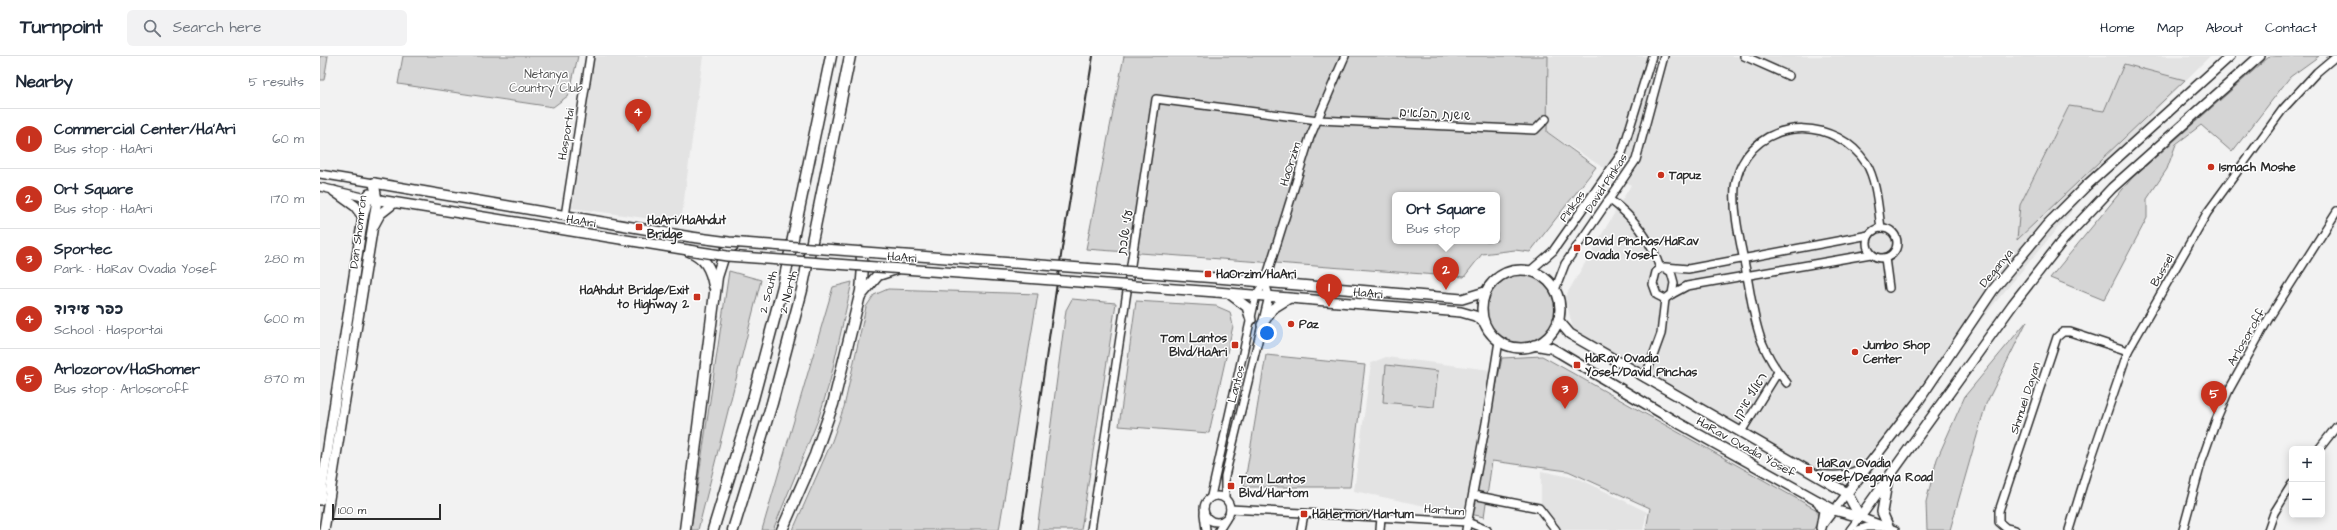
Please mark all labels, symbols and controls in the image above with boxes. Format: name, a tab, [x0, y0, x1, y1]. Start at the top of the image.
search box	[127, 10, 407, 46]
text: Turnpoint	[20, 14, 103, 41]
icon: search	[141, 17, 163, 39]
text: Search here	[173, 17, 261, 38]
text: Home	[2100, 18, 2135, 38]
text: Map	[2157, 18, 2183, 38]
text: About	[2205, 18, 2243, 38]
text: Contact	[2265, 18, 2317, 38]
park label: Netanya Country Club	[509, 66, 583, 98]
text: Nearby	[16, 70, 73, 94]
text: 5 results	[248, 73, 304, 91]
pin: 4	[625, 99, 651, 132]
street label: שושנת הפלאים	[1399, 104, 1471, 125]
street label: Hasportai	[554, 107, 579, 161]
text: Commercial Center/Ha'Ari	[54, 119, 235, 140]
text: 1	[28, 130, 30, 148]
text: 60 m	[272, 130, 304, 148]
street label: HaOrzim	[1276, 139, 1305, 188]
text: Bus stop · HaAri	[54, 140, 152, 158]
street label: David Pinkas	[1581, 150, 1632, 216]
place label: Ismach Moshe	[2219, 159, 2296, 176]
marker: Ismach Moshe	[2206, 162, 2216, 172]
place label: Tapuz	[1668, 167, 1702, 185]
marker: Tapuz	[1656, 170, 1666, 180]
text: Ort Square	[54, 179, 133, 200]
street label: Pinkas	[1555, 187, 1590, 225]
text: 2	[25, 190, 33, 208]
text: 170 m	[271, 190, 304, 208]
popup	[1392, 192, 1500, 244]
street label: Dan Shomron	[346, 194, 371, 270]
text: Ort Square	[1406, 199, 1486, 220]
text: Bus stop · HaAri	[54, 200, 152, 218]
street label: עלי שלכת	[1113, 208, 1137, 257]
street label: HaAri	[565, 211, 597, 232]
place label: HaAri/HaAhdut Bridge	[647, 212, 726, 245]
text: Bus stop	[1406, 220, 1460, 238]
marker: HaAri/HaAhdut Bridge	[634, 222, 644, 232]
place label: David Pinchas/HaRav Ovadia Yosef	[1585, 233, 1700, 264]
text: Sportec	[54, 239, 112, 260]
marker: David Pinchas/HaRav Ovadia Yosef	[1572, 243, 1582, 253]
street label: Deganya	[1976, 245, 2018, 292]
street label: HaAri	[887, 248, 917, 267]
text: 3	[26, 250, 32, 268]
text: 280 m	[265, 250, 304, 268]
street label: Bussel	[2146, 251, 2179, 290]
pin: 2	[1433, 257, 1459, 290]
text: Park · HaRav Ovadia Yosef	[54, 260, 217, 278]
place label: HaOrzim/HaAri	[1216, 266, 1296, 283]
street label: 2 South	[755, 269, 782, 315]
street label: 2 North	[775, 269, 802, 315]
marker: HaOrzim/HaAri	[1203, 269, 1213, 279]
pin: 1	[1316, 274, 1342, 307]
place label: HaAhdut Bridge/Exit to Highway 2	[579, 282, 689, 315]
street label: HaAri	[1353, 284, 1384, 303]
marker: HaAhdut Bridge/Exit to Highway 2	[692, 292, 702, 302]
text: כפר עידוד	[54, 299, 123, 320]
street label: Arlosoroff	[2223, 305, 2270, 369]
text: 4	[25, 310, 33, 328]
text: 600 m	[264, 310, 304, 328]
place label: Paz	[1299, 316, 1320, 333]
marker: Paz	[1286, 319, 1296, 329]
text: School · Hasportai	[54, 321, 163, 339]
your location	[1257, 323, 1277, 343]
place label: Tom Lantos Blvd/HaAri	[1160, 330, 1227, 361]
place label: Jumbo Shop Center	[1862, 337, 1930, 368]
marker: Tom Lantos Blvd/HaAri	[1230, 340, 1240, 350]
marker: Jumbo Shop Center	[1850, 347, 1860, 357]
place label: HaRav Ovadia Yosef/David Pinchas	[1585, 350, 1697, 381]
text: Arlozorov/HaShomer	[54, 359, 200, 380]
marker: HaRav Ovadia Yosef/David Pinchas	[1572, 360, 1582, 370]
street label: Shmuel Dayan	[2006, 360, 2046, 437]
street label: Lantos	[1224, 364, 1249, 405]
street label: ראלף איקן	[1729, 369, 1772, 423]
text: 5	[24, 370, 34, 388]
text: 870 m	[264, 370, 304, 388]
pin: 3	[1552, 376, 1578, 409]
text: Bus stop · Arlosoroff	[54, 380, 189, 398]
pin: 5	[2201, 381, 2227, 414]
street label: HaRav Ovadia Yosef	[1693, 413, 1799, 482]
map controls	[2289, 446, 2325, 518]
button: +	[2289, 446, 2325, 482]
place label: HaRav Ovadia Yosef/Deganya Road	[1817, 455, 1934, 488]
marker: HaRav Ovadia Yosef/Deganya Road	[1804, 465, 1814, 475]
place label: Tom Lantos Blvd/Hartom	[1238, 471, 1309, 502]
marker: Tom Lantos Blvd/Hartom	[1226, 481, 1236, 491]
button: −	[2289, 482, 2325, 518]
street label: Hartum	[1423, 501, 1465, 520]
scale bar	[332, 502, 441, 521]
text: 100 m	[338, 503, 366, 518]
place label: HaHermon/Hartum	[1312, 506, 1414, 523]
marker: HaHermon/Hartum	[1299, 509, 1309, 519]

